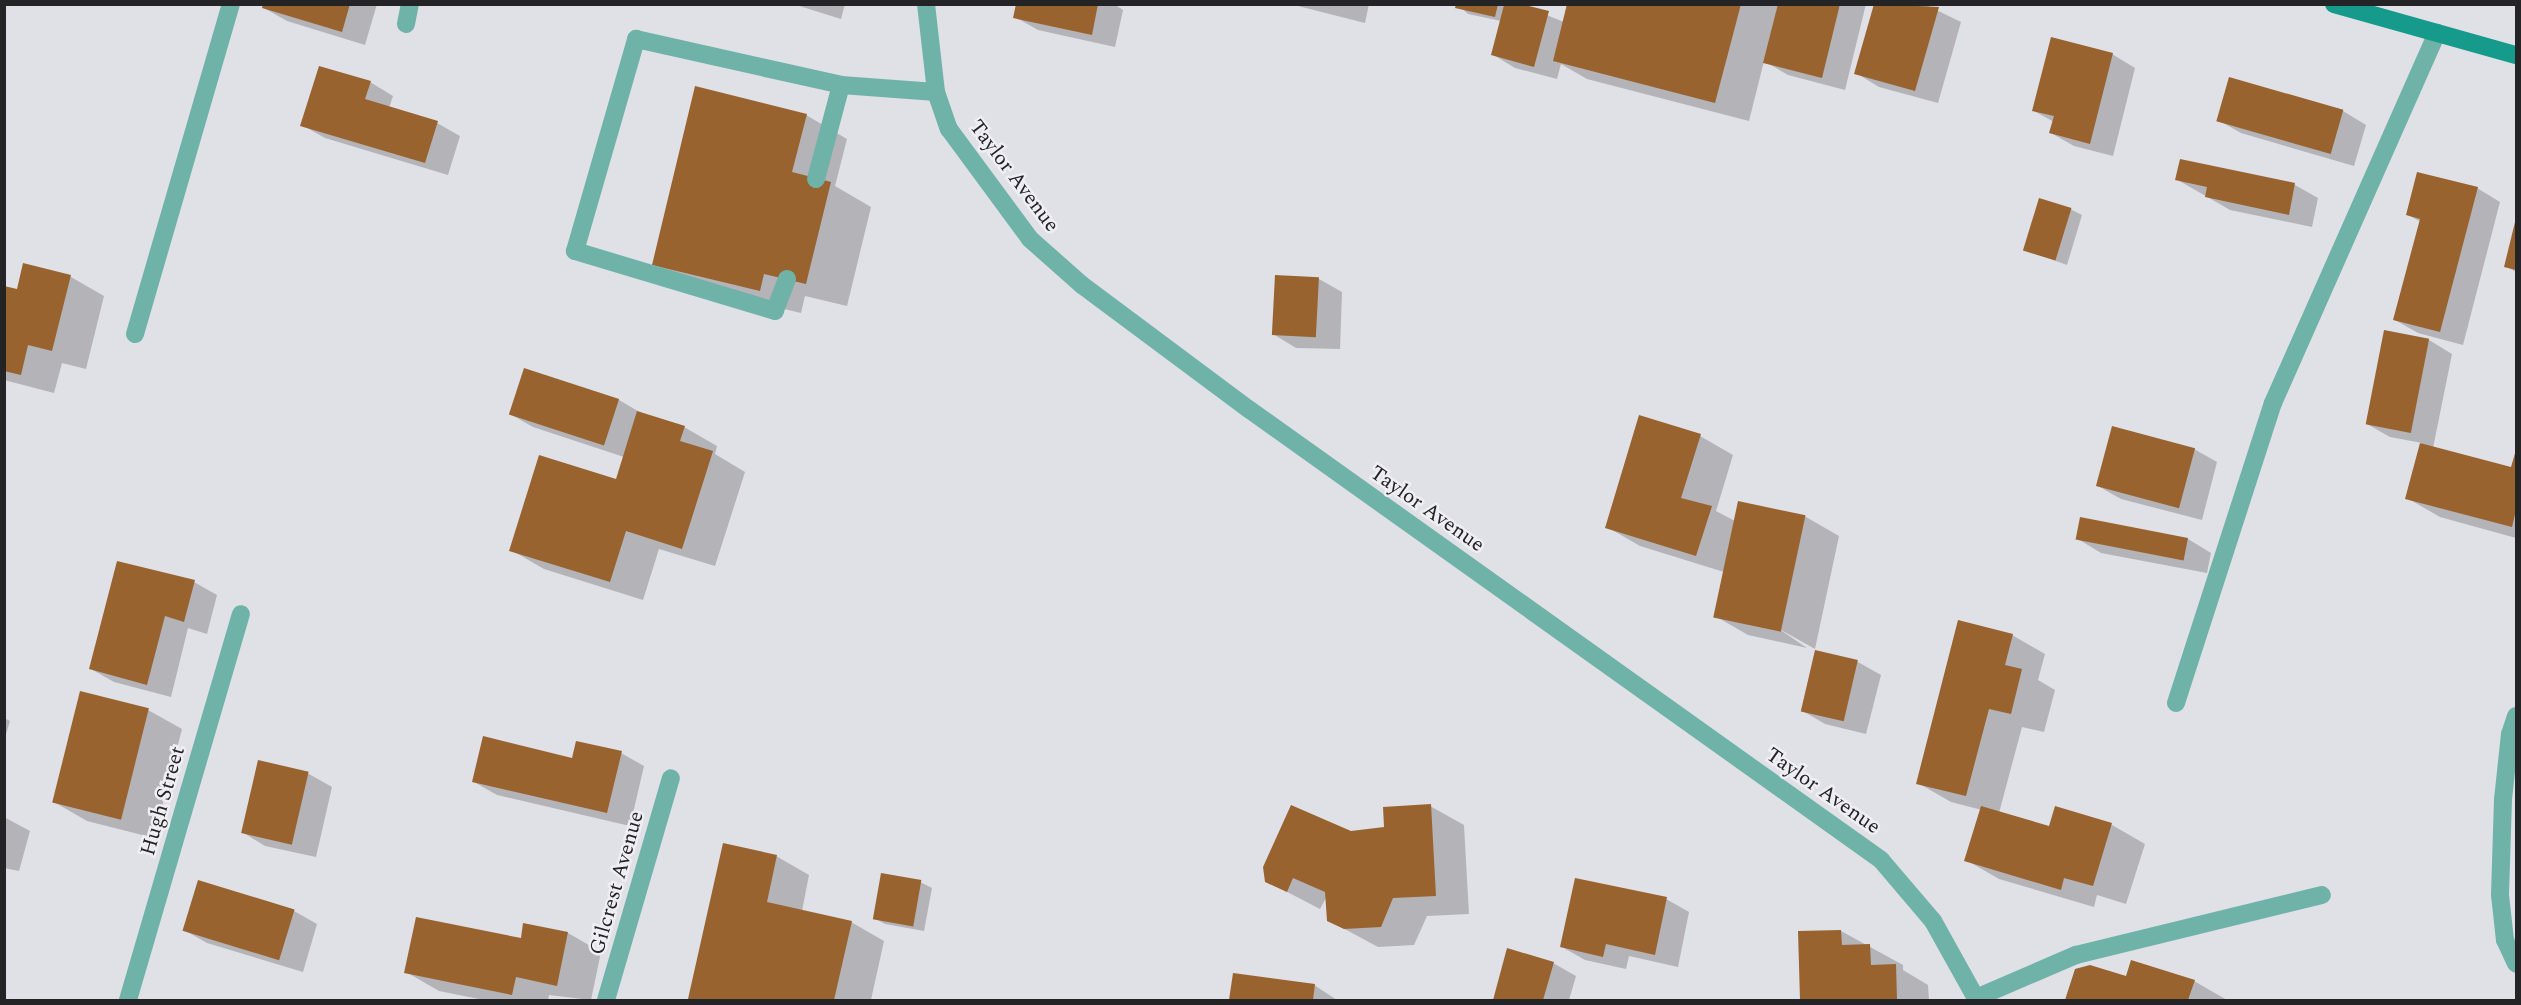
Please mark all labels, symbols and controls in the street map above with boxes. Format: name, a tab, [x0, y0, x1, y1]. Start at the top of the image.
street label: Taylor Avenue	[964, 115, 1064, 237]
street label: Taylor Avenue	[1365, 460, 1489, 558]
street label: Taylor Avenue	[1761, 742, 1885, 840]
street label: Hugh Street	[135, 743, 191, 859]
street label: Gilcrest Avenue	[584, 808, 650, 958]

